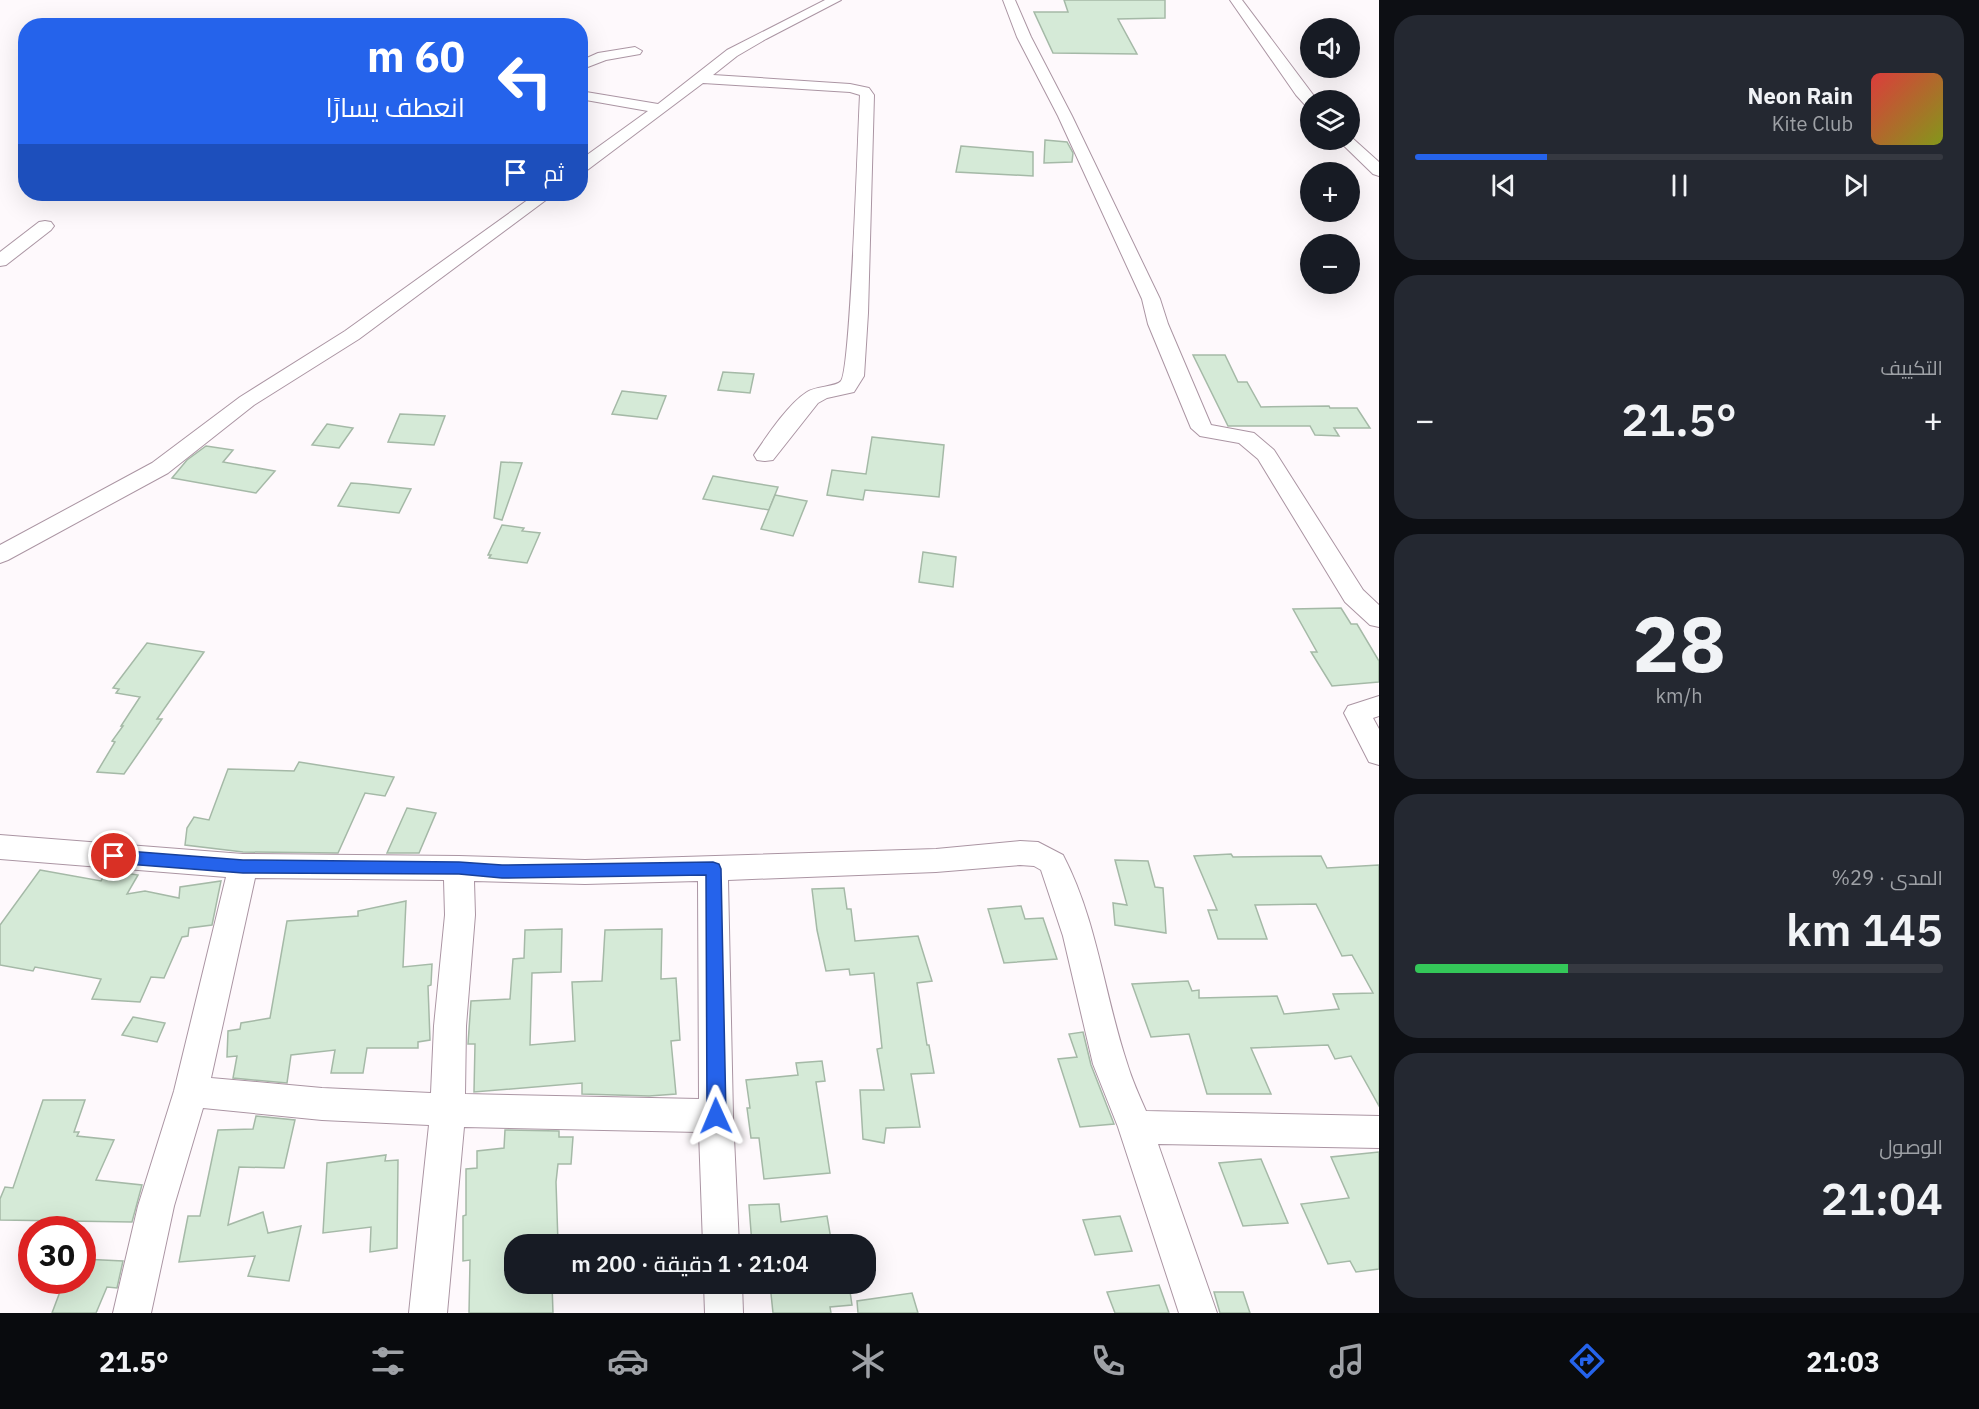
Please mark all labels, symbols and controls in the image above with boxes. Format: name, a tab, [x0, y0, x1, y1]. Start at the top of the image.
map controls	[1300, 18, 1360, 294]
button: sound	[1300, 18, 1360, 78]
text: 60 m	[367, 29, 465, 84]
icon: left	[486, 42, 564, 120]
text: Neon Rain	[1747, 81, 1853, 110]
text: انعطف يسارًا	[326, 89, 465, 124]
button: layers	[1300, 90, 1360, 150]
text: Kite Club	[1772, 110, 1853, 137]
icon: arrive	[499, 156, 532, 189]
text: ثم	[544, 158, 564, 187]
button: +	[1300, 162, 1360, 222]
icon: previous	[1487, 169, 1520, 202]
icon: pause	[1663, 169, 1696, 202]
icon: next	[1839, 169, 1872, 202]
button: −	[1300, 234, 1360, 294]
text: التكييف	[1880, 354, 1943, 381]
text: 21.5°	[1621, 390, 1737, 448]
text: −	[1415, 398, 1435, 441]
text: +	[1923, 398, 1943, 441]
text: 28	[1632, 592, 1726, 693]
text: km/h	[1655, 682, 1703, 709]
pin	[88, 830, 139, 881]
icon: arrive	[97, 839, 130, 872]
text: المدى · 29%	[1831, 864, 1943, 891]
text: 145 km	[1786, 900, 1943, 958]
position arrow	[684, 1084, 748, 1148]
text: الوصول	[1879, 1133, 1943, 1160]
text: 21:04	[1821, 1169, 1943, 1227]
speed limit sign: 30	[18, 1216, 96, 1294]
text: 21:04 · 1 دقيقة · 200 m	[571, 1249, 809, 1278]
icon: filters	[367, 1340, 409, 1382]
icon: car	[607, 1340, 649, 1382]
icon: climate	[847, 1340, 889, 1382]
icon: phone	[1087, 1340, 1129, 1382]
icon: music	[1326, 1340, 1368, 1382]
icon: directions	[1566, 1340, 1608, 1382]
text: 21.5°	[99, 1344, 169, 1379]
text: 21:03	[1806, 1344, 1880, 1379]

